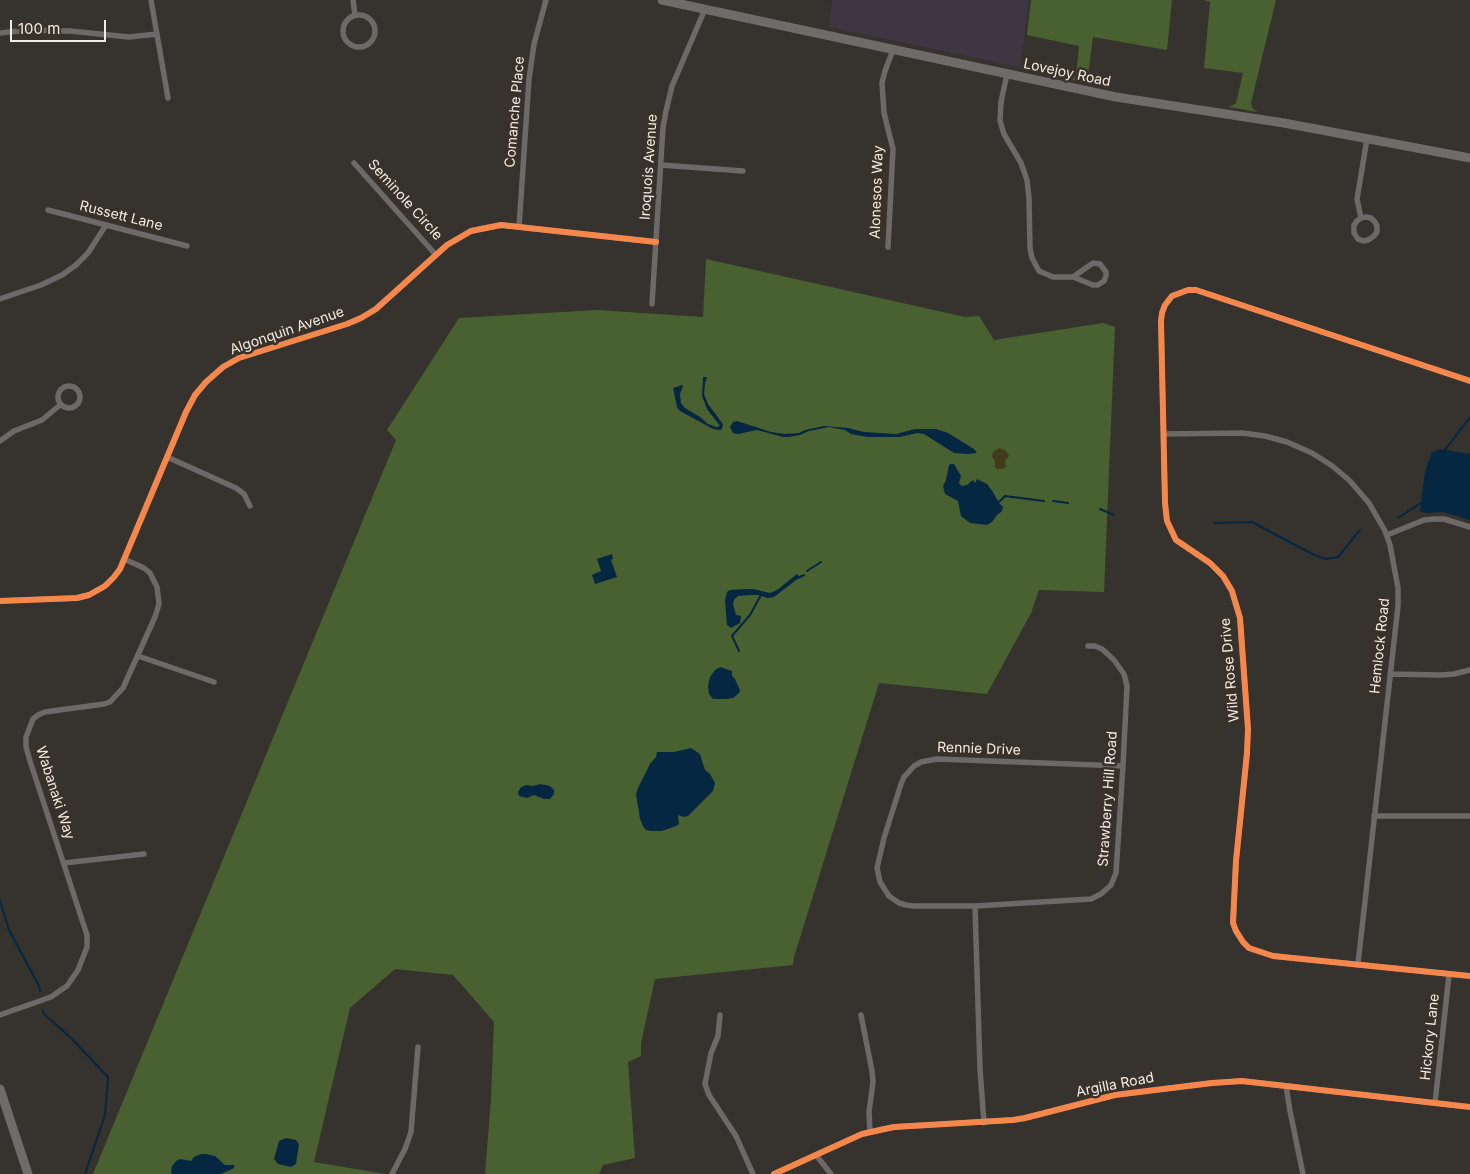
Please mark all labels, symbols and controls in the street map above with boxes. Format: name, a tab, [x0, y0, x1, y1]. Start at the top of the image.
scale bar	[12, 10, 109, 42]
text: 100 m	[18, 19, 60, 38]
street label: Comanche Place	[502, 56, 528, 168]
street label: Lovejoy Road	[1022, 56, 1112, 90]
street label: Iroquois Avenue	[637, 113, 661, 221]
street label: Alonesos Way	[867, 145, 887, 239]
street label: Seminole Circle	[364, 156, 446, 244]
street label: Russett Lane	[78, 198, 164, 234]
street label: Algonquin Avenue	[228, 304, 346, 358]
street label: Hemlock Road	[1367, 597, 1393, 695]
street label: Wild Rose Drive	[1217, 617, 1243, 723]
street label: Strawberry Hill Road	[1095, 731, 1121, 867]
street label: Rennie Drive	[937, 739, 1021, 759]
street label: Wabanaki Way	[32, 744, 78, 842]
street label: Hickory Lane	[1417, 993, 1443, 1081]
street label: Argilla Road	[1075, 1069, 1155, 1101]

